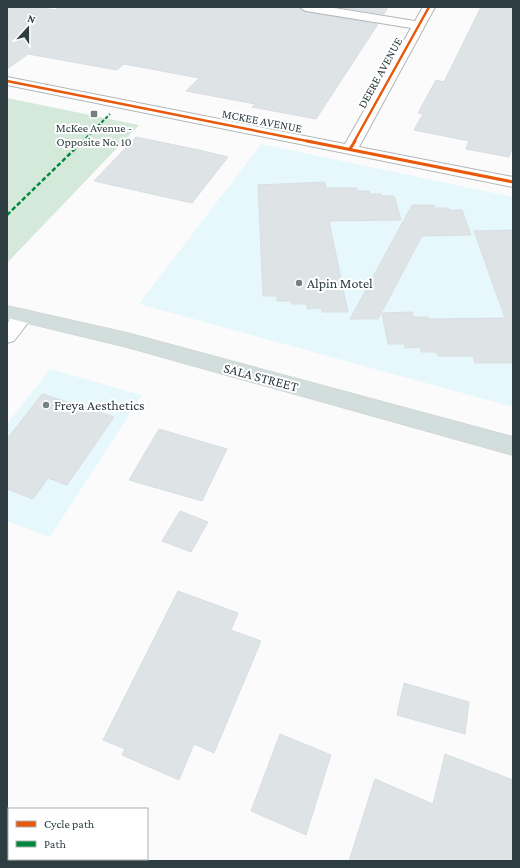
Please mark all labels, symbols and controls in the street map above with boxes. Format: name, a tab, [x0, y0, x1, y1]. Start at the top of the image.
north arrow	[8, 8, 48, 48]
text: N	[26, 12, 38, 26]
street label: DEERE AVENUE	[355, 35, 405, 111]
street label: MCKEE AVENUE	[221, 106, 304, 136]
marker: McKee Avenue - Opposite No. 10	[89, 109, 99, 119]
place label: McKee Avenue - Opposite No. 10	[56, 121, 132, 149]
place label: Alpin Motel	[307, 275, 373, 291]
marker: Alpin Motel	[294, 278, 304, 288]
street label: SALA STREET	[222, 359, 301, 395]
place label: Freya Aesthetics	[54, 397, 145, 413]
marker: Freya Aesthetics	[41, 400, 51, 410]
legend	[8, 808, 148, 860]
text: Cycle path	[44, 817, 95, 831]
text: Path	[44, 837, 66, 851]

